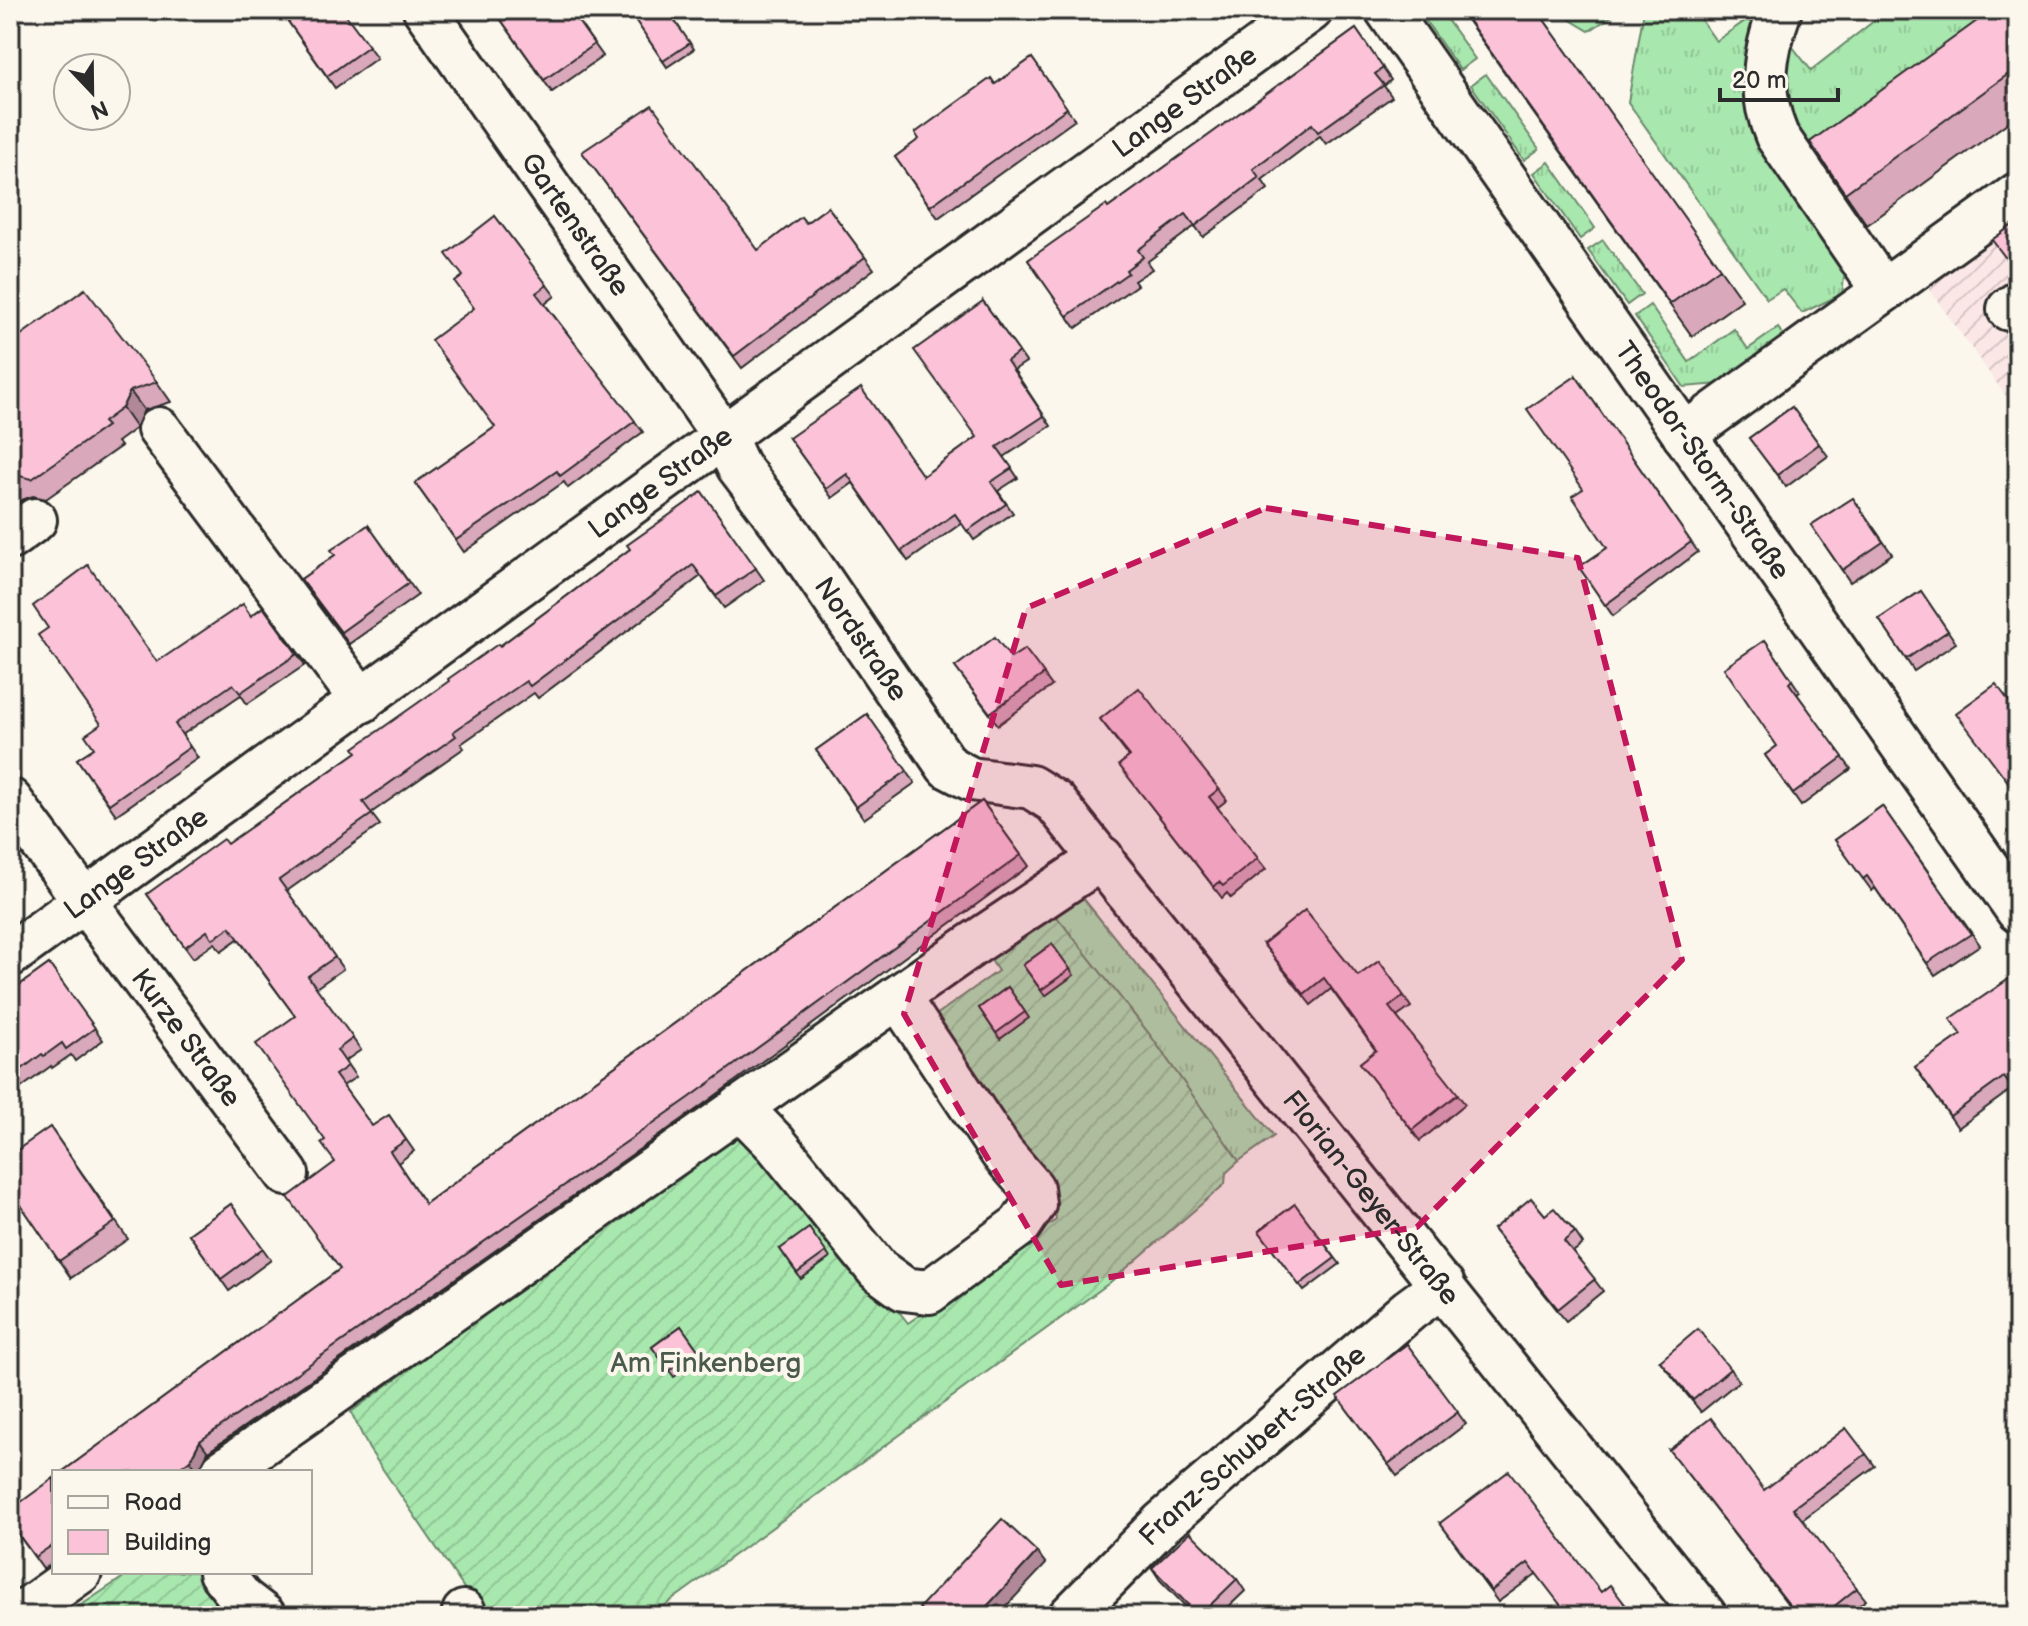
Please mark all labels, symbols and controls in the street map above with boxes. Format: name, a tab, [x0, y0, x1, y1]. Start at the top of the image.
street label: Lange Straße	[1106, 38, 1263, 165]
north arrow	[52, 52, 132, 132]
scale bar	[1720, 52, 1838, 102]
text: 20 m	[1732, 66, 1787, 95]
text: N	[86, 94, 112, 125]
street label: Gartenstraße	[514, 146, 637, 303]
street label: Theodor-Storm-Straße	[1608, 335, 1797, 586]
street label: Lange Straße	[582, 419, 739, 546]
street label: Nordstraße	[807, 571, 915, 707]
street label: Lange Straße	[58, 800, 215, 927]
street label: Kurze Straße	[124, 962, 248, 1113]
street label: Florian-Geyer-Straße	[1276, 1084, 1467, 1312]
street label: Franz-Schubert-Straße	[1132, 1338, 1373, 1553]
park label: Am Finkenberg	[611, 1347, 801, 1380]
legend	[52, 1470, 312, 1574]
text: Road	[124, 1488, 182, 1517]
text: Building	[124, 1528, 211, 1557]

